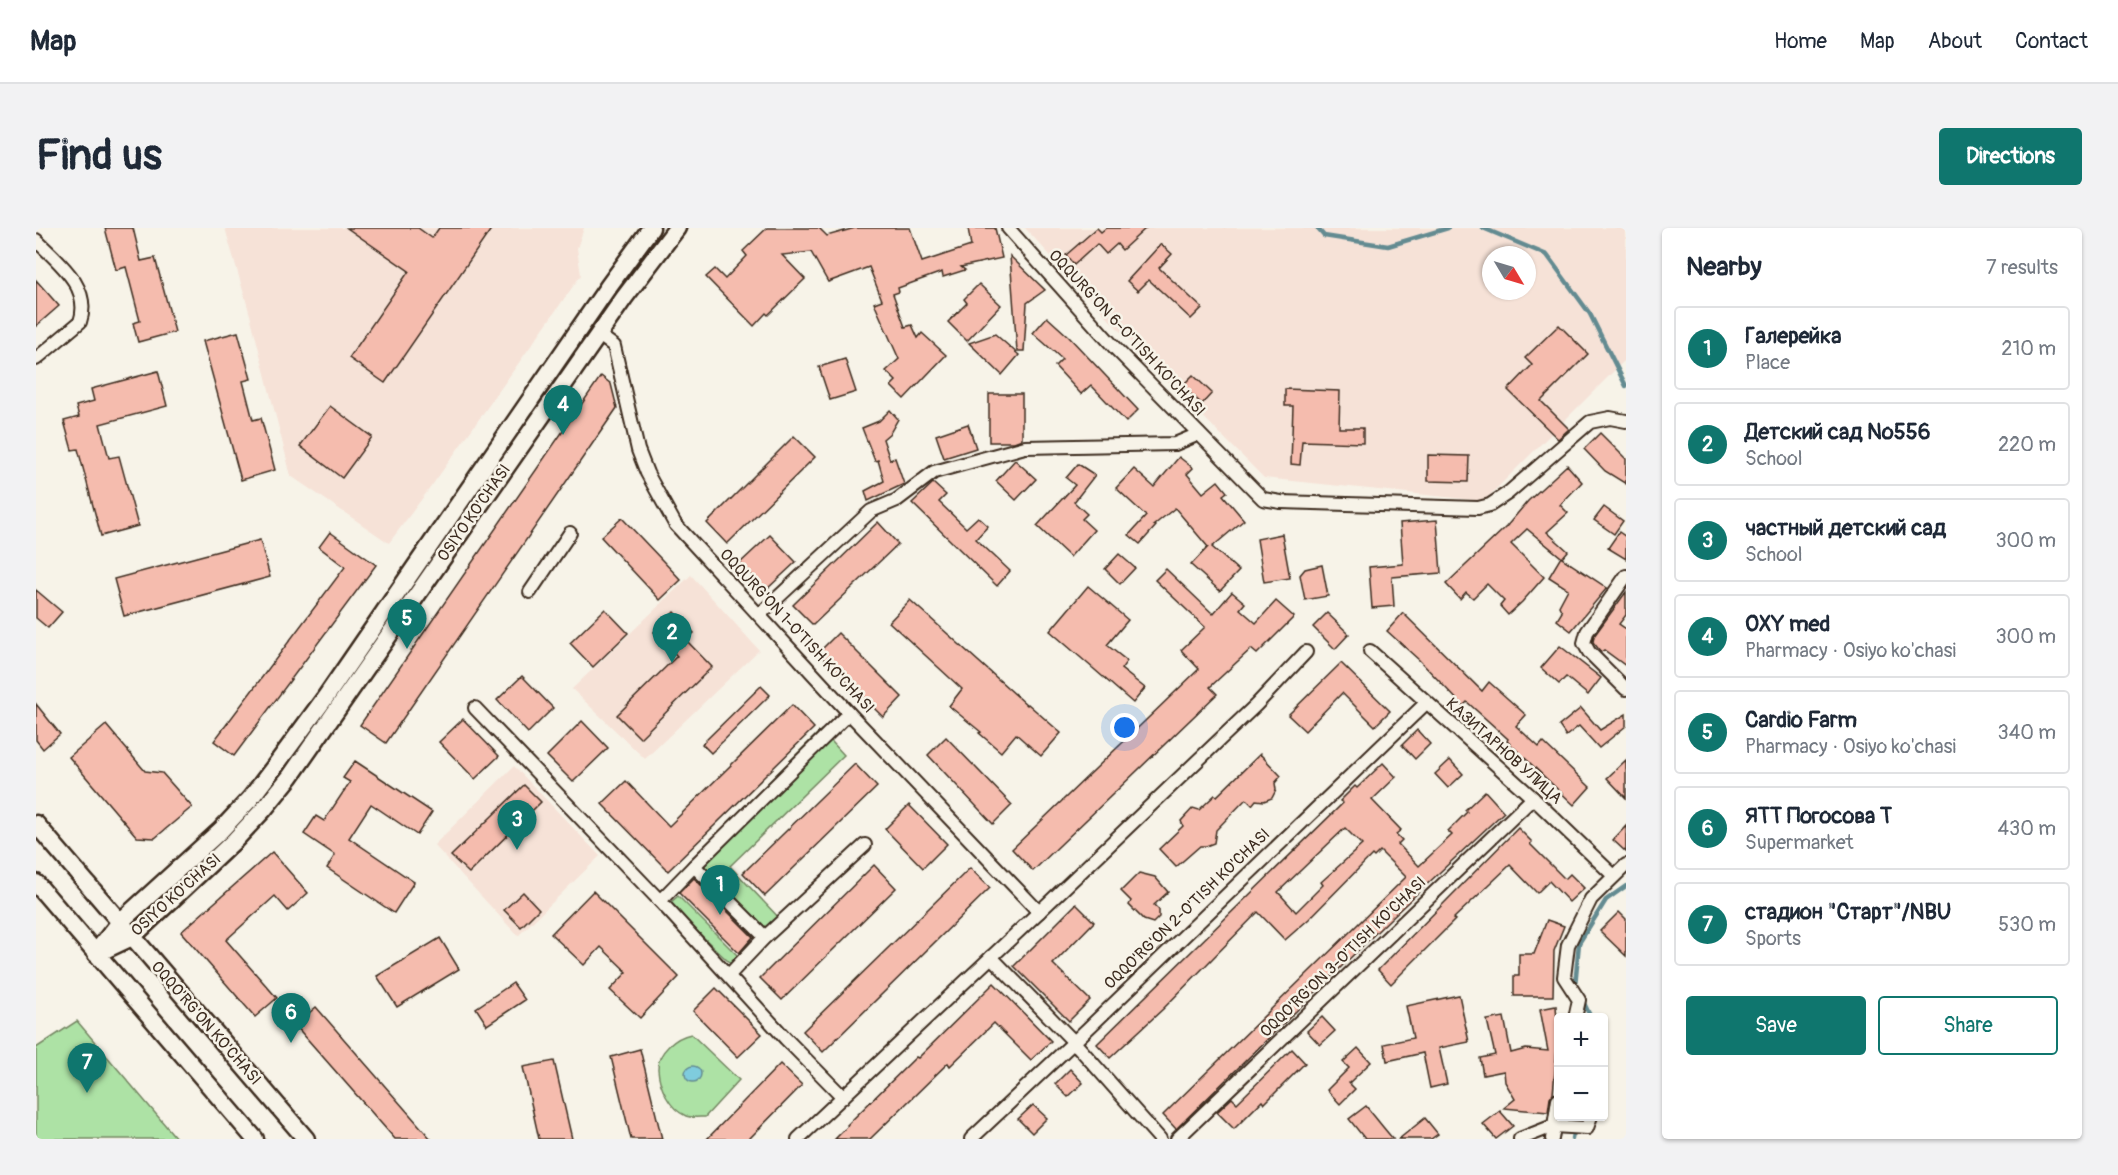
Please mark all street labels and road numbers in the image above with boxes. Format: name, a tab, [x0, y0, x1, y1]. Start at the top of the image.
street label: OQQURG'ON 6-O'TISH KO'CHASI	[1044, 245, 1210, 421]
street label: OSIYO KO'CHASI	[433, 461, 515, 565]
street label: OQQURG'ON 1-O'TISH KO'CHASI	[715, 545, 879, 717]
street label: КАЗИТАРНОВ УЛИЦА	[1442, 694, 1566, 808]
street label: OQQO'RG'ON 2-O'TISH KO'CHASI	[1100, 824, 1274, 994]
street label: OSIYO KO'CHASI	[127, 849, 225, 941]
street label: OQQO'RG'ON 3-O'TISH KO'CHASI	[1256, 872, 1430, 1042]
street label: OQQO'RG'ON KO'CHASI	[147, 957, 265, 1089]

